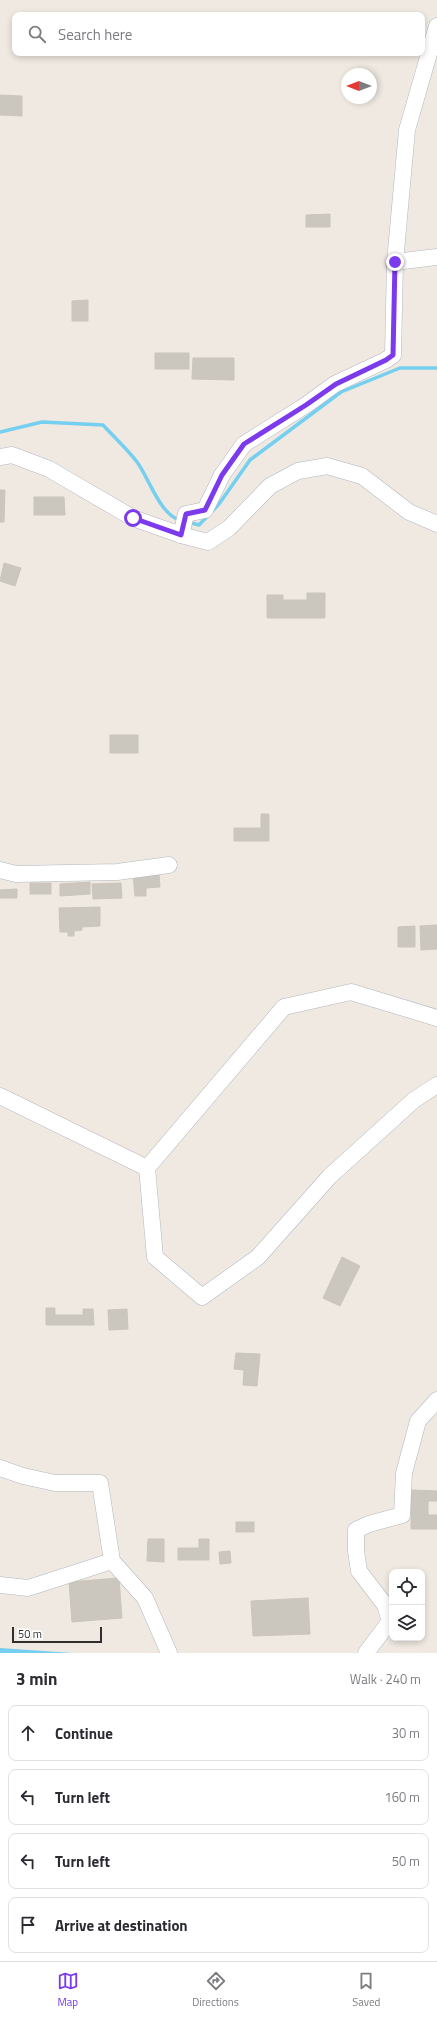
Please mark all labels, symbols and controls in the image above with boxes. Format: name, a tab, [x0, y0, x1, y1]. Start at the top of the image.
search box	[12, 12, 425, 56]
icon: search	[26, 23, 48, 45]
text: Search here	[58, 23, 132, 46]
north arrow	[341, 68, 377, 104]
route end	[386, 253, 404, 271]
route start	[124, 509, 142, 527]
map controls	[389, 1569, 425, 1641]
button: locate	[389, 1569, 425, 1605]
button: layers	[389, 1605, 425, 1641]
scale bar	[12, 1625, 102, 1644]
text: 50 m	[18, 1626, 42, 1642]
text: 3 min	[16, 1666, 57, 1692]
text: Walk · 240 m	[350, 1669, 421, 1689]
icon: ahead	[17, 1722, 39, 1744]
text: Continue	[55, 1722, 113, 1745]
text: 30 m	[392, 1723, 420, 1743]
icon: left	[17, 1786, 39, 1808]
text: Turn left	[55, 1786, 110, 1809]
text: 160 m	[384, 1787, 420, 1807]
icon: left	[17, 1850, 39, 1872]
text: Turn left	[55, 1850, 110, 1873]
text: 50 m	[392, 1851, 420, 1871]
icon: arrive	[17, 1914, 39, 1936]
text: Arrive at destination	[55, 1914, 188, 1937]
tab: Map	[57, 1970, 79, 2010]
tab: Directions	[192, 1970, 239, 2010]
tab: Saved	[352, 1970, 380, 2010]

